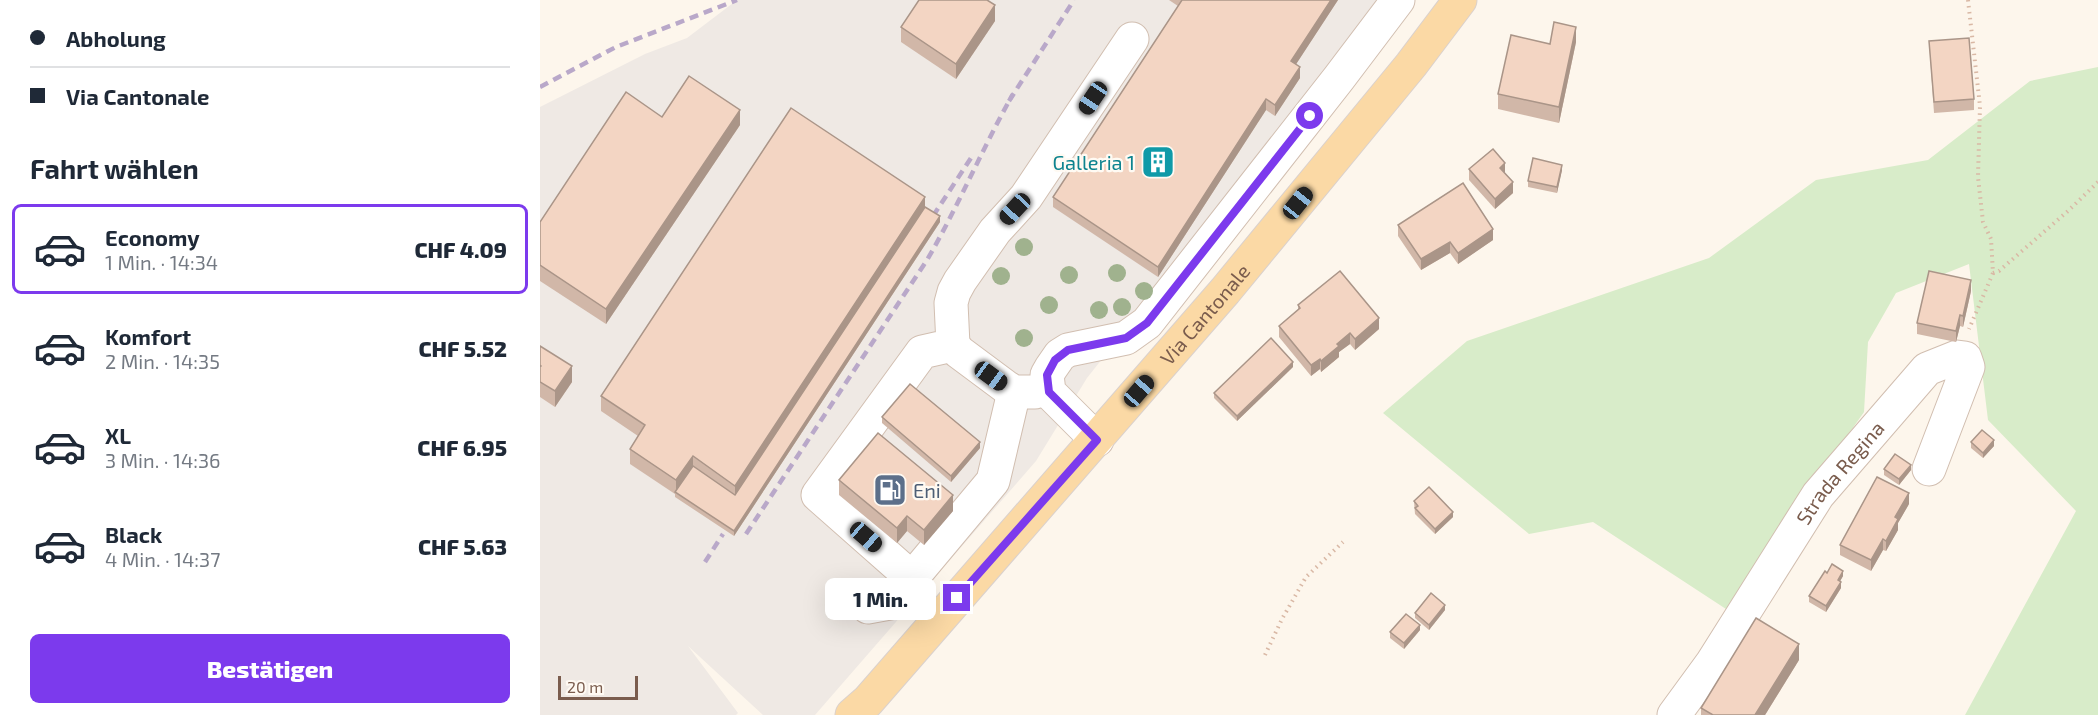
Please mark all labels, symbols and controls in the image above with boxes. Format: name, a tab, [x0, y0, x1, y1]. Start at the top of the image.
text: Abholung	[66, 25, 166, 51]
car	[1075, 78, 1111, 118]
text: Via Cantonale	[66, 83, 210, 109]
route start	[1296, 102, 1323, 129]
building icon: Galleria 1	[1140, 144, 1176, 180]
place label: Galleria 1	[1052, 150, 1135, 174]
text: Fahrt wählen	[30, 152, 199, 184]
car	[1280, 183, 1316, 223]
car	[996, 190, 1034, 228]
icon: car	[33, 222, 87, 276]
text: Economy	[105, 224, 200, 250]
text: CHF 4.09	[414, 236, 507, 262]
text: 1 Min. · 14:34	[105, 250, 218, 274]
street label: Via Cantonale	[1155, 259, 1254, 369]
icon: car	[33, 321, 87, 375]
text: Komfort	[105, 323, 191, 349]
text: CHF 5.52	[418, 335, 507, 361]
text: 2 Min. · 14:35	[105, 349, 220, 373]
car	[971, 358, 1011, 394]
car	[1120, 372, 1158, 410]
street label: Strada Regina	[1791, 416, 1889, 529]
icon: car	[33, 420, 87, 474]
text: XL	[105, 422, 131, 448]
text: CHF 6.95	[417, 434, 507, 460]
text: 3 Min. · 14:36	[105, 448, 220, 472]
fuel station icon: Eni	[872, 472, 908, 508]
place label: Eni	[913, 478, 941, 502]
car	[847, 518, 885, 556]
icon: car	[33, 519, 87, 573]
text: Black	[105, 521, 162, 547]
text: CHF 5.63	[418, 533, 507, 559]
text: 4 Min. · 14:37	[105, 547, 220, 571]
callout: 1 Min.	[825, 577, 936, 619]
route end	[943, 584, 970, 611]
text: 1 Min.	[853, 587, 908, 611]
button: Bestätigen	[30, 634, 510, 703]
scale bar	[558, 673, 638, 700]
text: 20 m	[567, 677, 603, 696]

